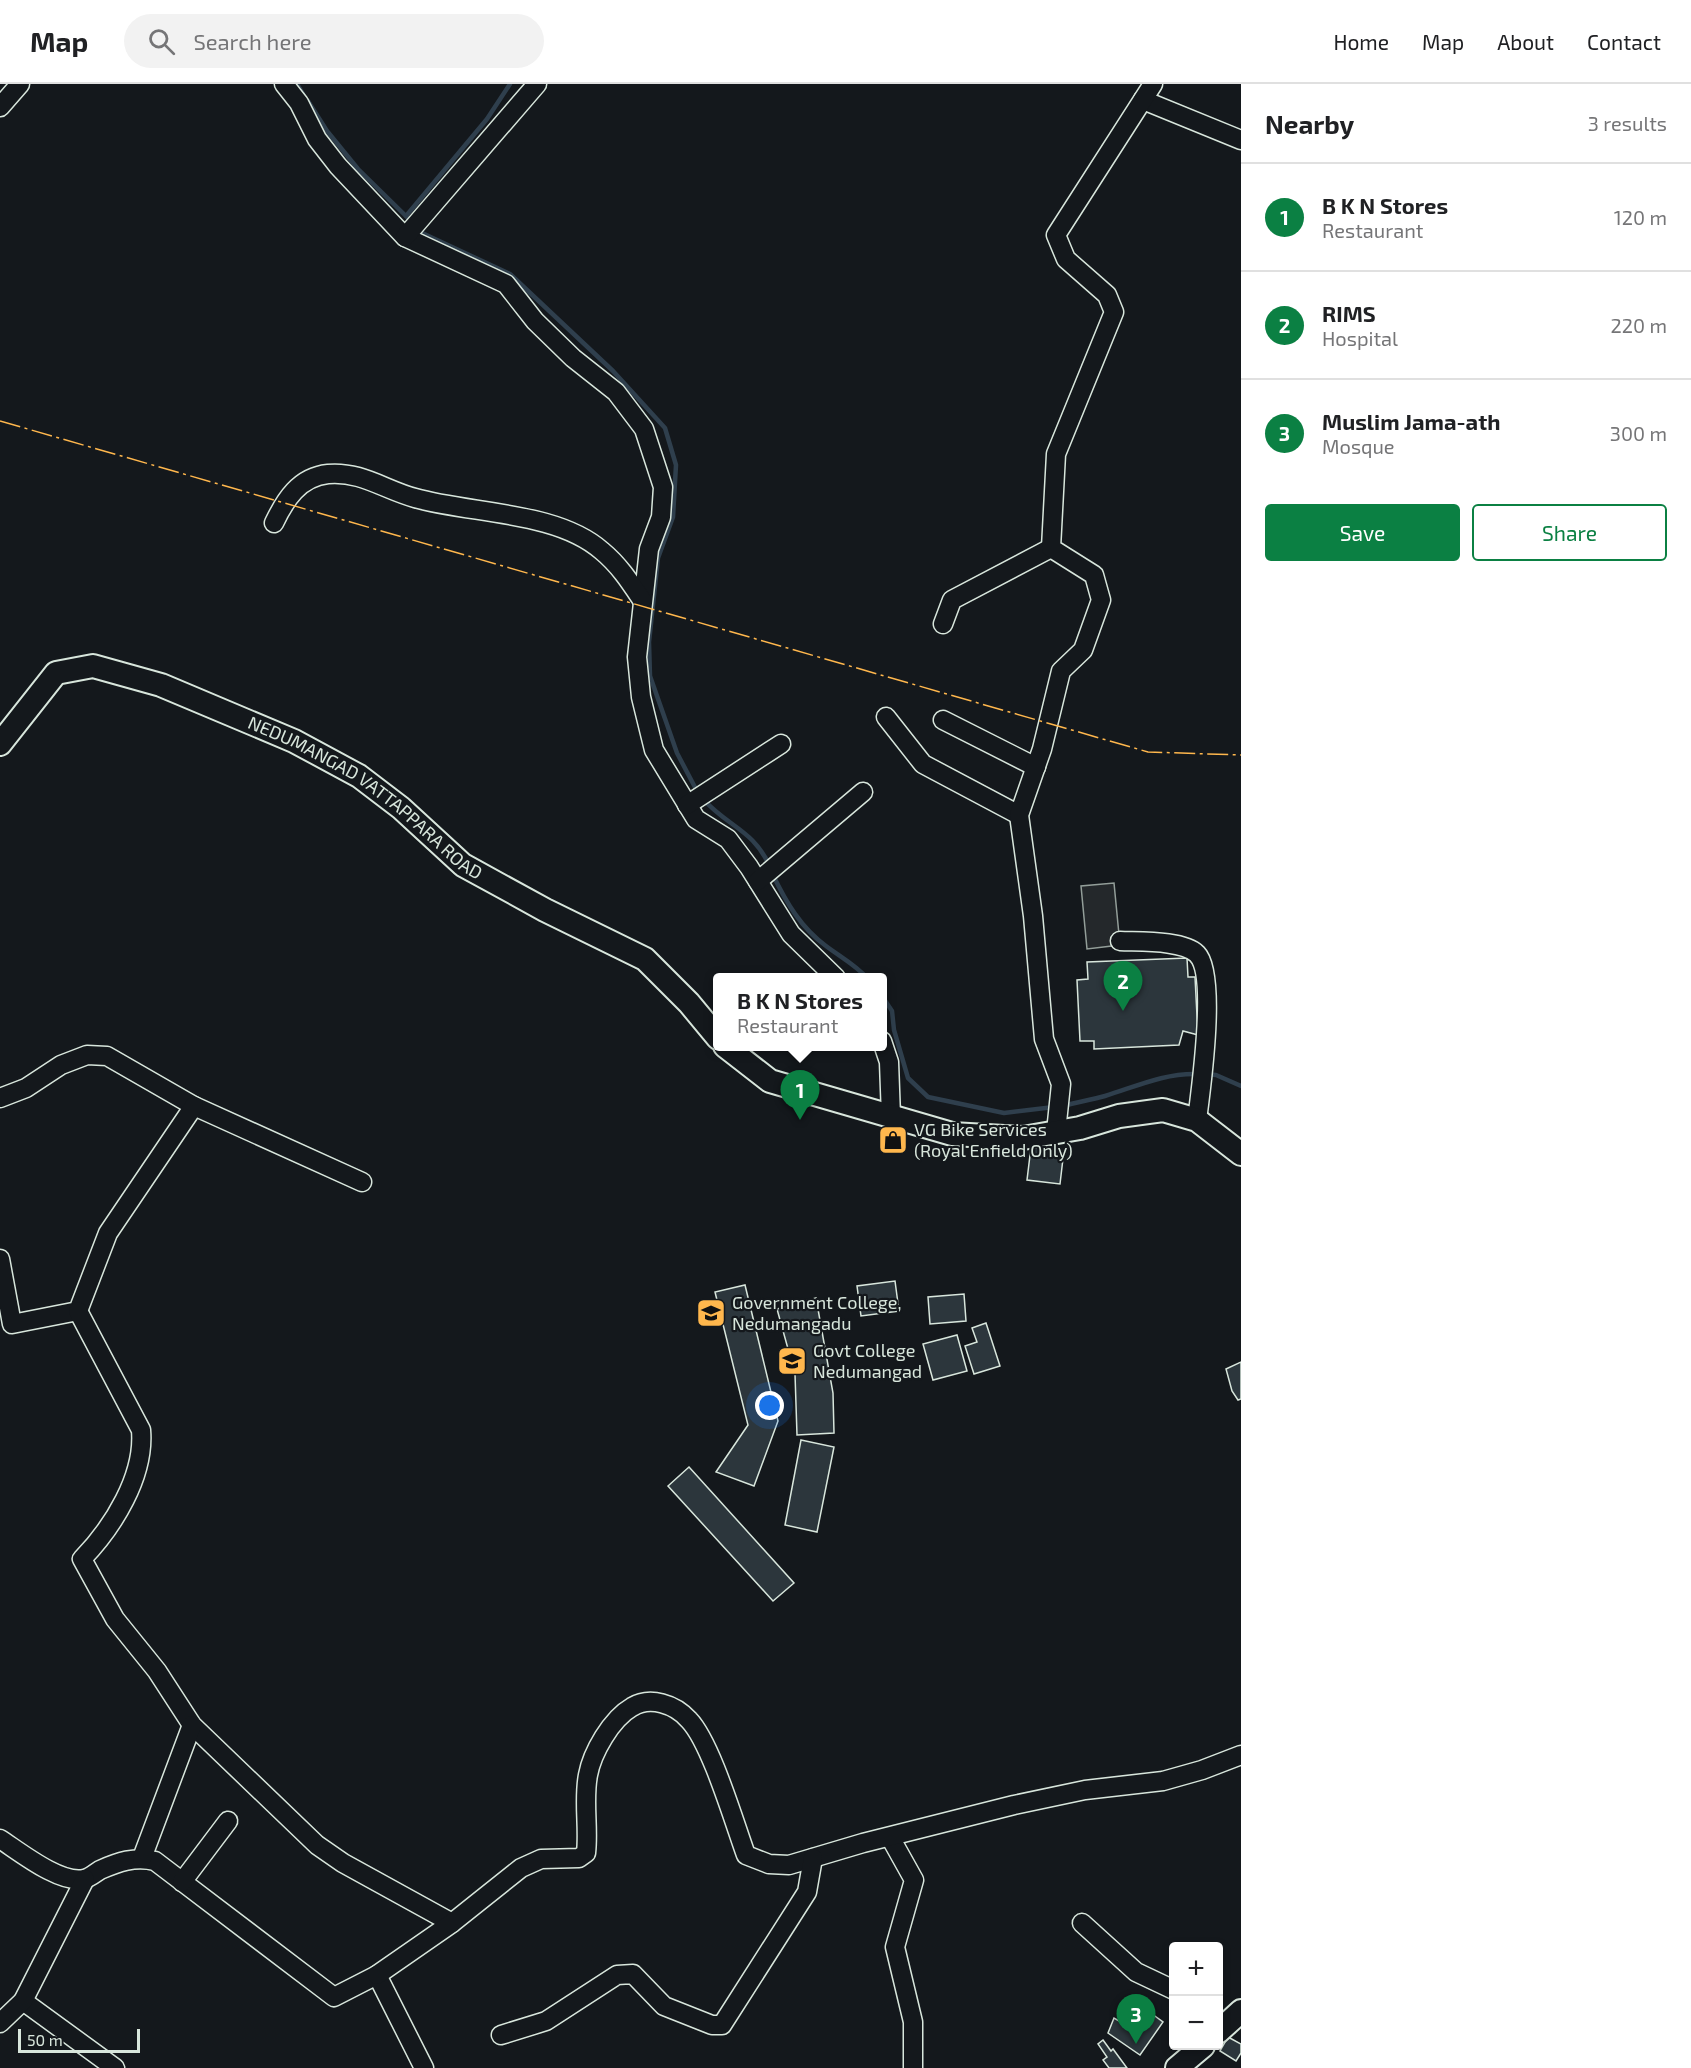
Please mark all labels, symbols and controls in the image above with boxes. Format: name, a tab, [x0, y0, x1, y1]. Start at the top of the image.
search box	[124, 14, 544, 68]
text: Map	[30, 24, 88, 58]
icon: search	[145, 25, 178, 58]
text: Search here	[193, 28, 312, 54]
text: Home	[1333, 29, 1389, 54]
text: Map	[1422, 29, 1464, 54]
text: About	[1497, 29, 1554, 54]
text: Contact	[1587, 29, 1661, 54]
text: Nearby	[1265, 108, 1354, 139]
text: 3 results	[1588, 111, 1667, 135]
text: B K N Stores	[1322, 192, 1448, 218]
text: 1	[1280, 205, 1289, 229]
text: 120 m	[1614, 205, 1667, 229]
text: Restaurant	[1322, 218, 1423, 242]
text: RIMS	[1322, 300, 1376, 326]
text: 2	[1279, 313, 1290, 337]
text: 220 m	[1610, 313, 1667, 337]
text: Hospital	[1322, 326, 1398, 350]
text: Muslim Jama-ath	[1322, 408, 1500, 434]
text: 3	[1279, 421, 1290, 445]
text: 300 m	[1610, 421, 1667, 445]
text: Mosque	[1322, 434, 1395, 458]
button: Save	[1265, 504, 1460, 561]
button: Share	[1472, 504, 1667, 561]
street label: NEDUMANGAD VATTAPPARA ROAD	[245, 711, 486, 883]
pin: 2	[1104, 962, 1142, 1011]
popup	[713, 973, 887, 1051]
text: B K N Stores	[737, 987, 863, 1013]
text: Restaurant	[737, 1013, 838, 1037]
pin: 1	[780, 1070, 820, 1120]
place label: VG Bike Services (Royal Enfield Only)	[914, 1118, 1073, 1161]
shop icon: VG Bike Services (Royal Enfield Only)	[877, 1124, 909, 1156]
place label: Government College, Nedumangadu	[732, 1291, 902, 1334]
school or university icon: Government College, Nedumangadu	[695, 1297, 727, 1329]
place label: Govt College Nedumangad	[813, 1339, 922, 1382]
school or university icon: Govt College Nedumangad	[776, 1345, 808, 1377]
your location	[755, 1391, 784, 1420]
map controls	[1169, 1942, 1223, 2050]
button: +	[1169, 1942, 1223, 1996]
pin: 3	[1116, 1994, 1156, 2044]
button: −	[1169, 1996, 1223, 2050]
scale bar	[18, 2026, 140, 2054]
text: 50 m	[27, 2030, 63, 2049]

